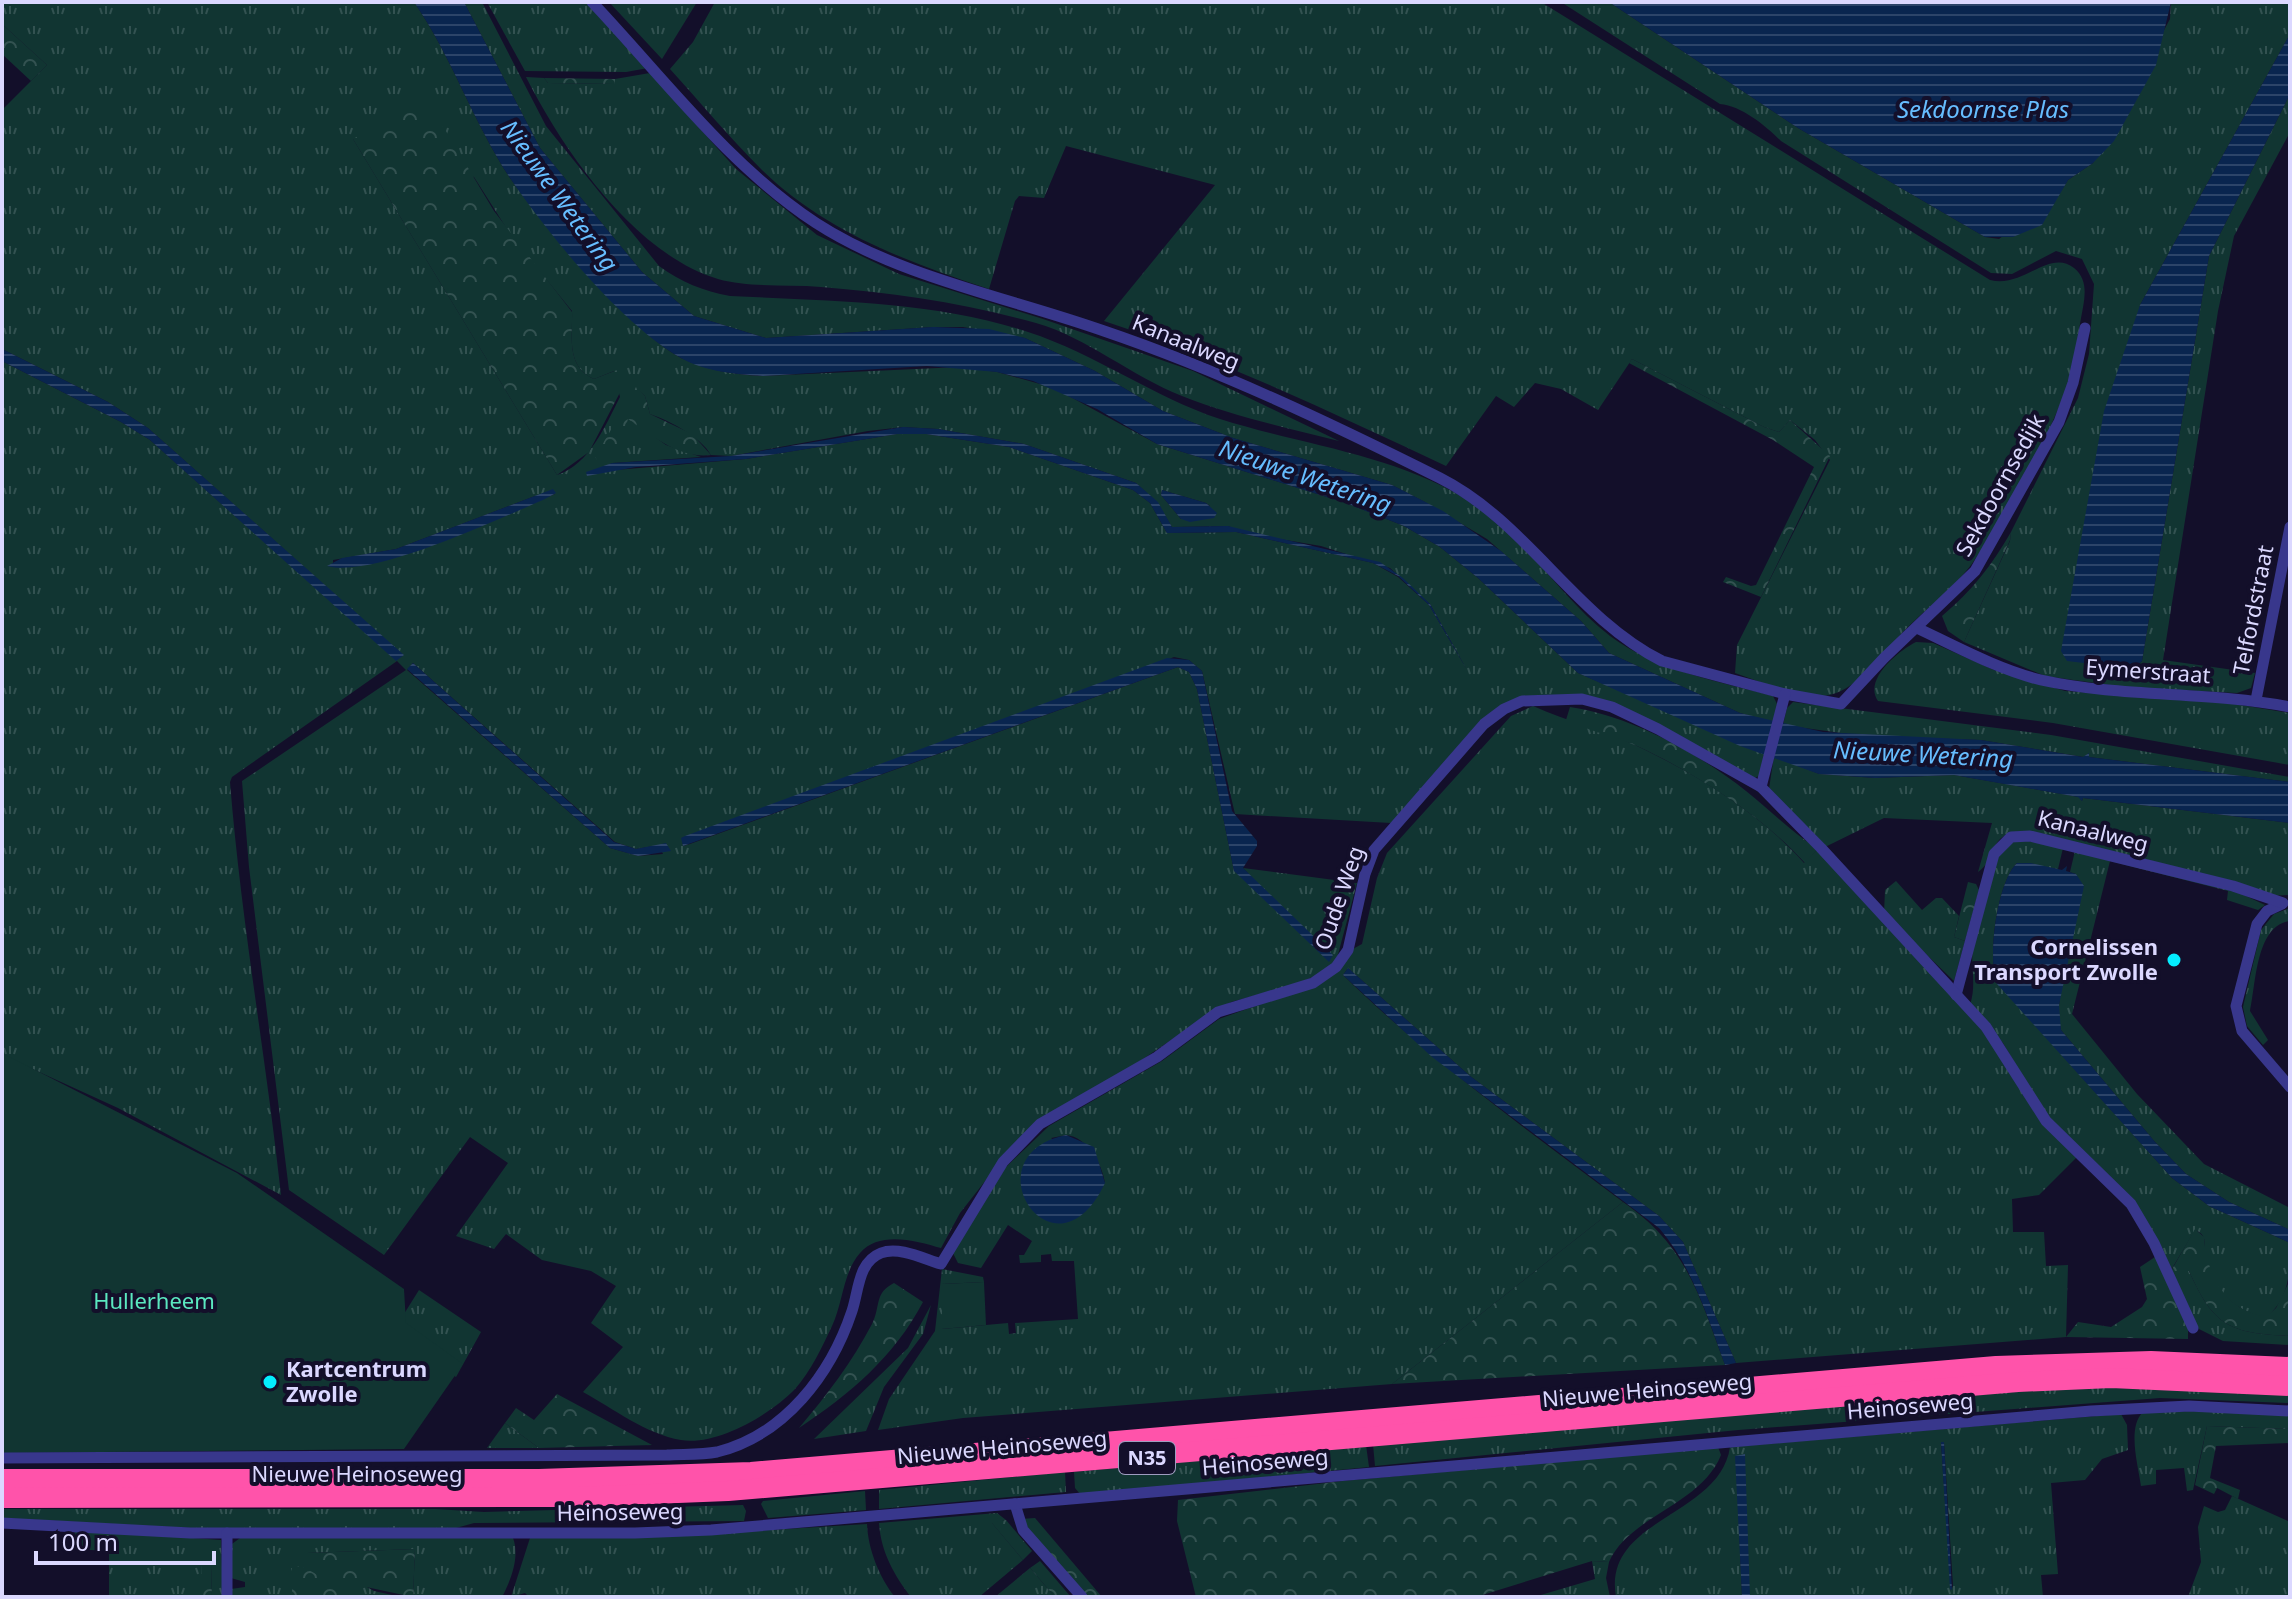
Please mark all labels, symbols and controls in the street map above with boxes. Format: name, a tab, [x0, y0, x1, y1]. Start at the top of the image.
water label: Sekdoornse Plas	[1897, 92, 2069, 125]
water label: Nieuwe Wetering	[494, 113, 627, 278]
street label: Kanaalweg	[1128, 306, 1244, 376]
street label: Sekdoornsedijk	[1948, 408, 2051, 561]
water label: Nieuwe Wetering	[1215, 431, 1396, 521]
street label: Telfordstraat	[2225, 542, 2279, 677]
street label: Eymerstraat	[2085, 651, 2212, 689]
water label: Nieuwe Wetering	[1832, 732, 2014, 775]
street label: Kanaalweg	[2035, 802, 2152, 858]
street label: Oude Weg	[1306, 842, 1370, 954]
place label: Cornelissen Transport Zwolle	[1974, 931, 2158, 986]
marker: Cornelissen Transport Zwolle	[2165, 951, 2183, 969]
park label: Hullerheem	[93, 1285, 215, 1315]
place label: Kartcentrum Zwolle	[286, 1353, 427, 1408]
street label: Nieuwe Heinoseweg	[1541, 1365, 1753, 1413]
marker: Kartcentrum Zwolle	[261, 1373, 279, 1391]
street label: Heinoseweg	[1845, 1385, 1974, 1425]
street label: Nieuwe Heinoseweg	[896, 1422, 1108, 1470]
street label: Heinoseweg	[1200, 1441, 1329, 1481]
road number: N35	[1119, 1442, 1175, 1474]
street label: Nieuwe Heinoseweg	[252, 1458, 462, 1488]
street label: Heinoseweg	[556, 1495, 684, 1527]
scale bar	[36, 1515, 214, 1565]
text: 100 m	[48, 1525, 118, 1558]

